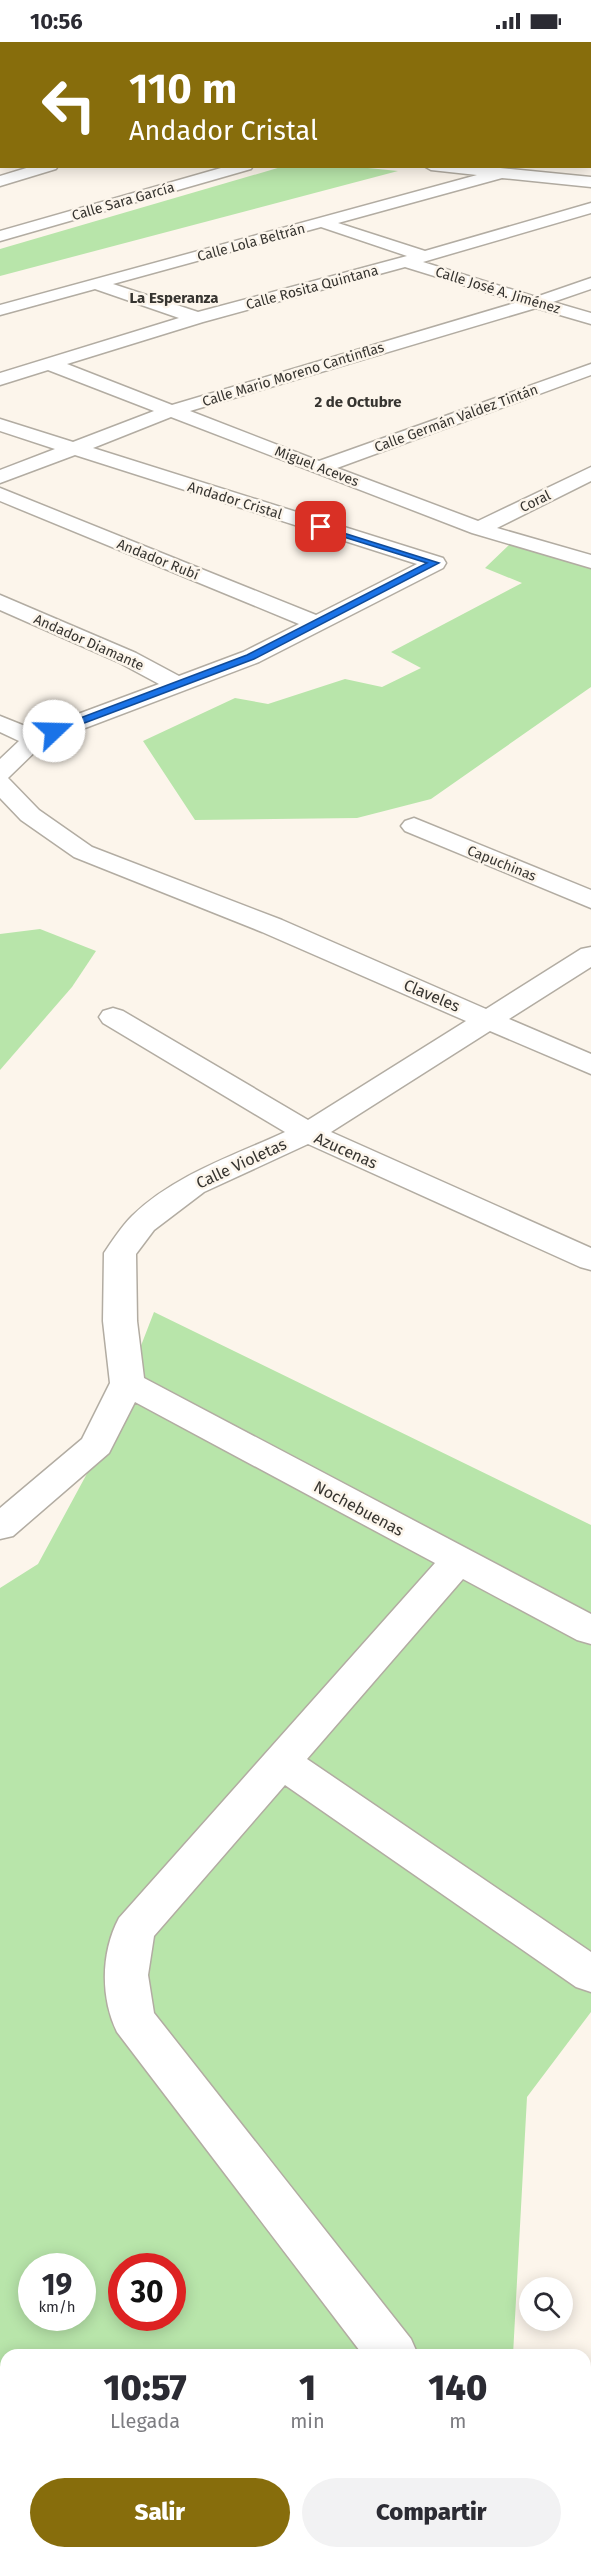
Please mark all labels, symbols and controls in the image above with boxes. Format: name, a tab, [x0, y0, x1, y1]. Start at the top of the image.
text: 10:56	[30, 8, 83, 35]
text: 110 m	[129, 64, 237, 114]
icon: left	[30, 66, 108, 144]
text: Andador Cristal	[129, 115, 318, 147]
street label: Calle Sara García	[70, 179, 176, 224]
street label: Calle Lola Beltrán	[195, 220, 307, 265]
street label: Calle Rosita Quintana	[244, 262, 380, 313]
street label: Calle José A. Jiménez	[433, 263, 562, 318]
district label: La Esperanza	[130, 289, 218, 307]
street label: Calle Mario Moreno Cantinflas	[200, 339, 386, 410]
street label: Calle Germán Valdez Tintán	[372, 381, 540, 456]
district label: 2 de Octubre	[315, 393, 401, 411]
street label: Miguel Aceves	[272, 443, 362, 490]
street label: Andador Cristal	[186, 478, 284, 523]
street label: Coral	[517, 487, 553, 516]
pin	[295, 501, 346, 552]
icon: arrive	[304, 510, 337, 543]
street label: Andador Rubí	[114, 535, 201, 584]
street label: Andador Diamante	[31, 611, 146, 674]
position arrow	[22, 699, 86, 763]
street label: Capuchinas	[465, 842, 539, 885]
street label: Claveles	[401, 975, 463, 1016]
street label: Azucenas	[311, 1128, 380, 1173]
street label: Calle Violetas	[193, 1134, 289, 1193]
street label: Nochebuenas	[311, 1477, 407, 1540]
speed limit sign: 30	[108, 2253, 186, 2331]
text: 19	[42, 2267, 72, 2303]
map controls	[519, 2277, 573, 2331]
button: search	[519, 2277, 573, 2331]
text: km/h	[38, 2298, 76, 2316]
text: 10:57	[104, 2366, 187, 2410]
text: 1	[299, 2366, 316, 2410]
text: 140	[428, 2366, 487, 2410]
text: Llegada	[110, 2409, 180, 2433]
text: min	[290, 2409, 325, 2433]
text: m	[449, 2409, 466, 2433]
button: Salir	[30, 2478, 290, 2547]
button: Compartir	[302, 2478, 561, 2547]

